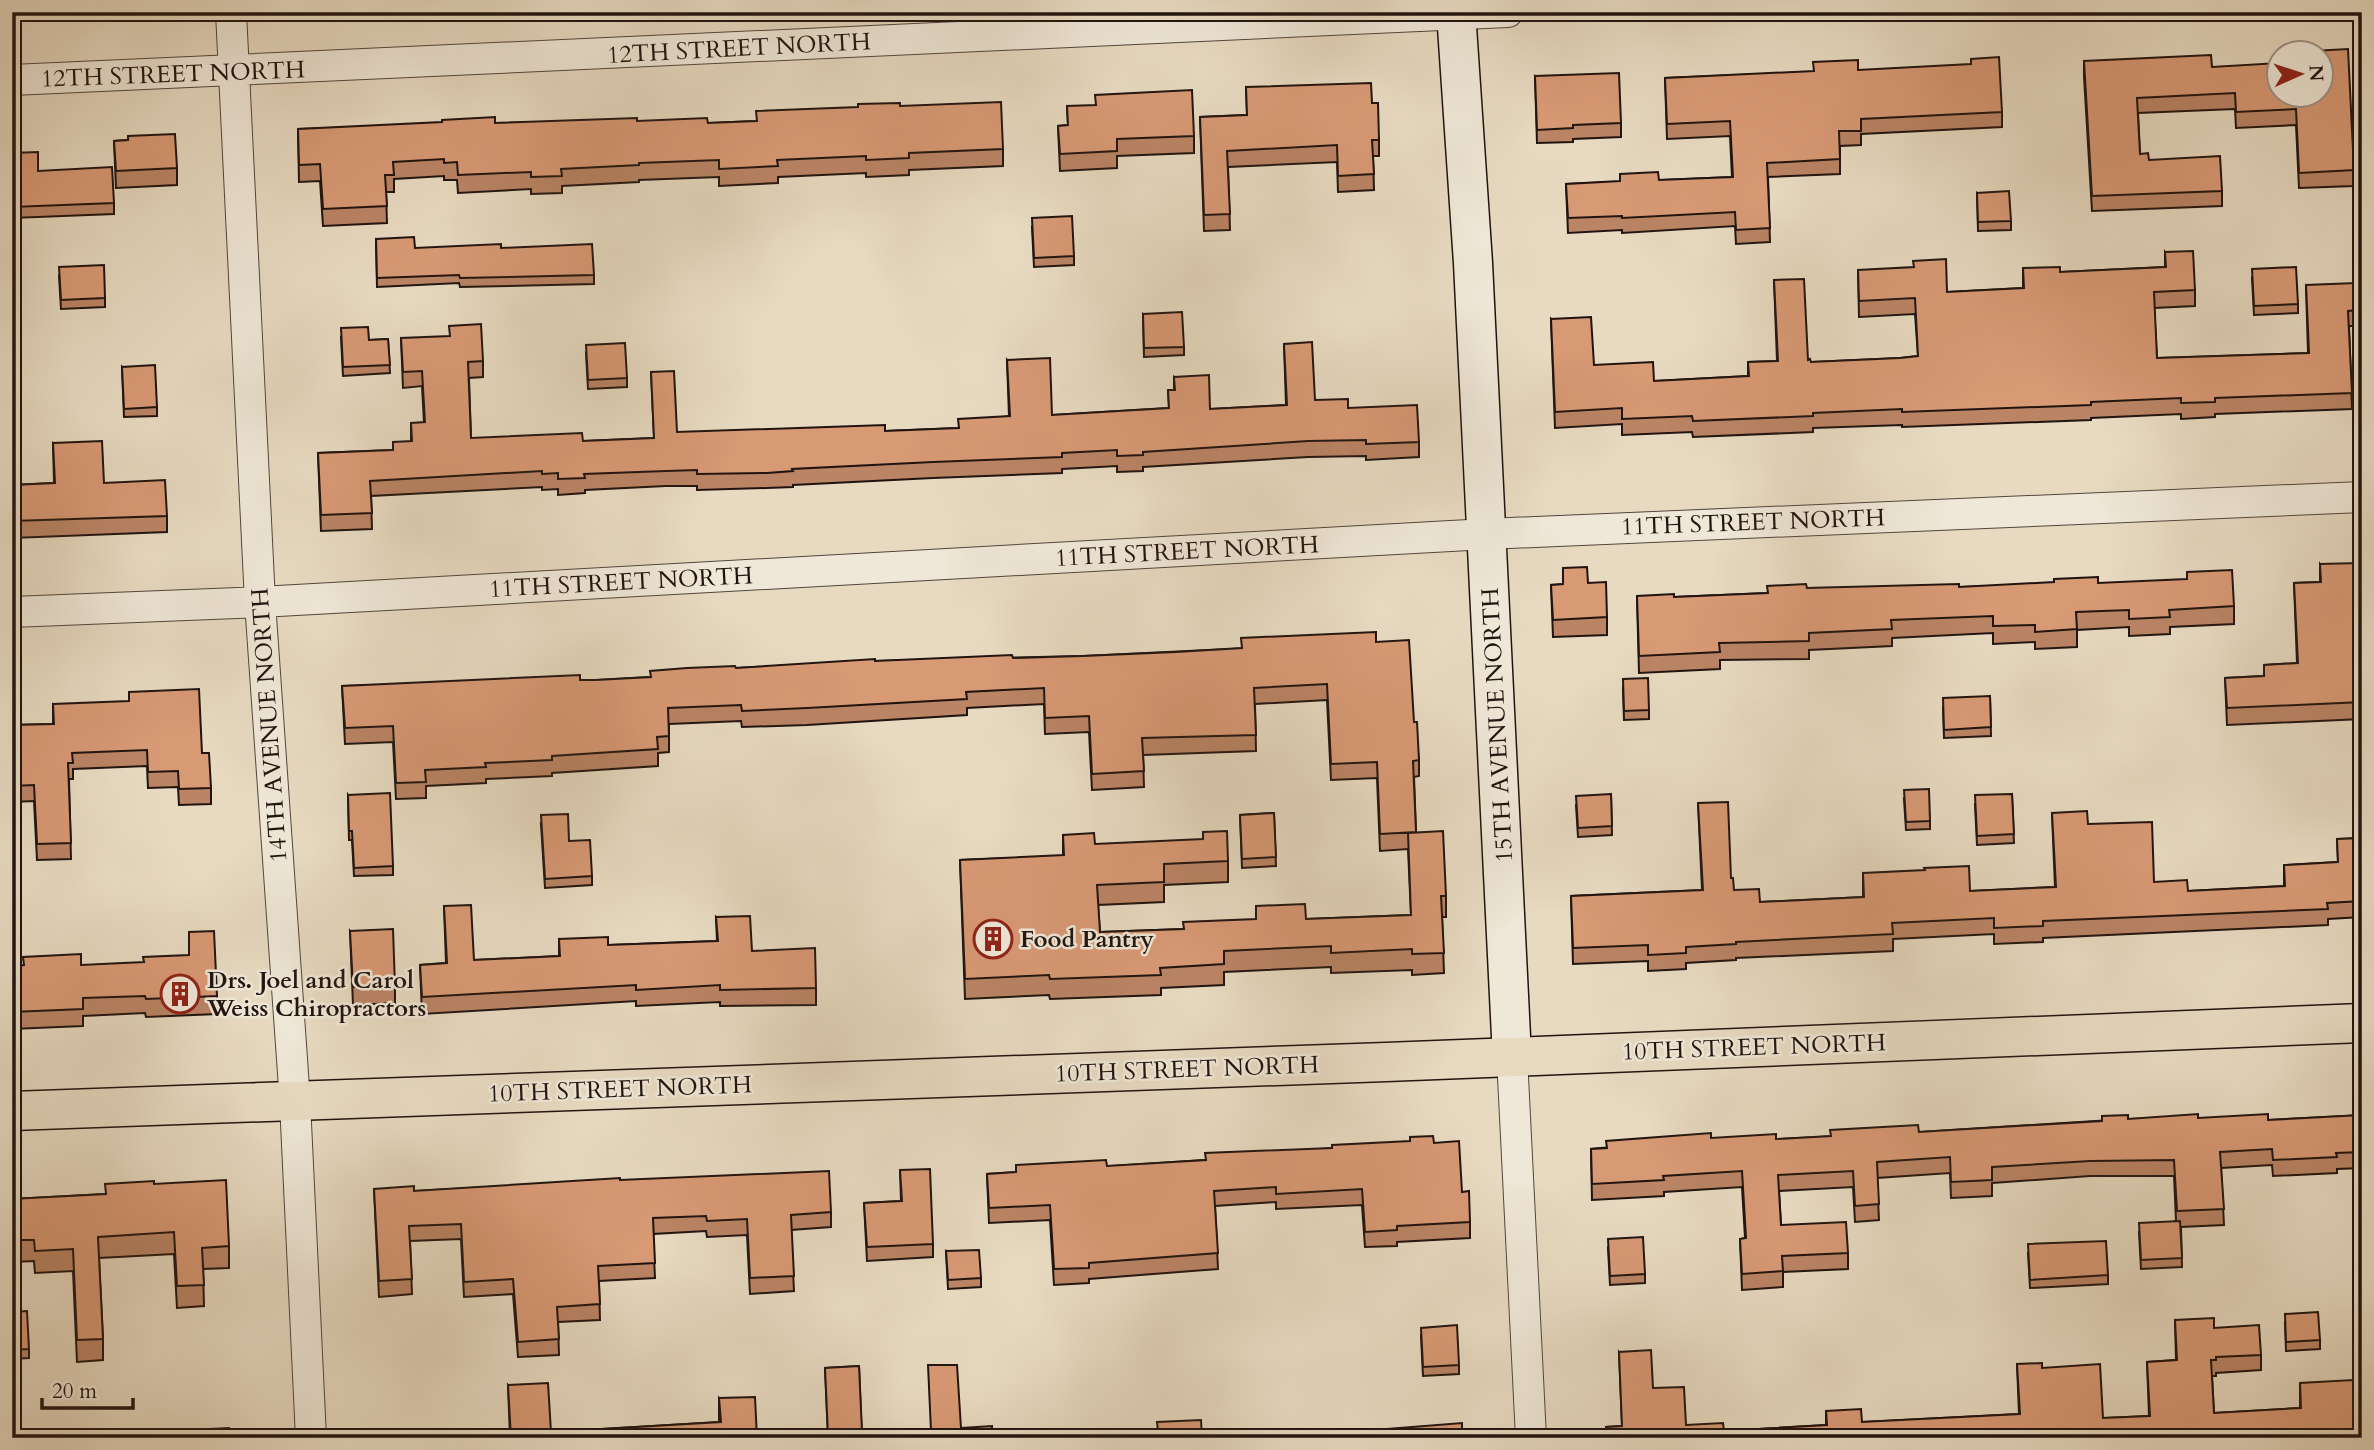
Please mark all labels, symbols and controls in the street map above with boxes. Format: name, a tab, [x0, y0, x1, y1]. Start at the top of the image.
street label: 12TH STREET NORTH	[606, 25, 872, 72]
north arrow	[2266, 38, 2336, 108]
street label: 12TH STREET NORTH	[40, 53, 306, 96]
text: N	[2303, 64, 2329, 83]
street label: 11TH STREET NORTH	[1620, 501, 1886, 544]
street label: 11TH STREET NORTH	[1054, 528, 1320, 575]
street label: 11TH STREET NORTH	[488, 559, 754, 606]
street label: 14TH AVENUE NORTH	[243, 587, 296, 863]
street label: 15TH AVENUE NORTH	[1474, 587, 1521, 863]
building icon: Food Pantry	[972, 918, 1014, 960]
place label: Food Pantry	[1020, 923, 1154, 956]
place label: Drs. Joel and Carol Weiss Chiropractors	[206, 964, 426, 1025]
building icon: Drs. Joel and Carol Weiss Chiropractors	[159, 973, 201, 1015]
street label: 10TH STREET NORTH	[1621, 1026, 1887, 1069]
street label: 10TH STREET NORTH	[1054, 1048, 1320, 1091]
street label: 10TH STREET NORTH	[487, 1068, 753, 1111]
scale bar	[42, 1366, 133, 1410]
text: 20 m	[52, 1377, 97, 1406]

